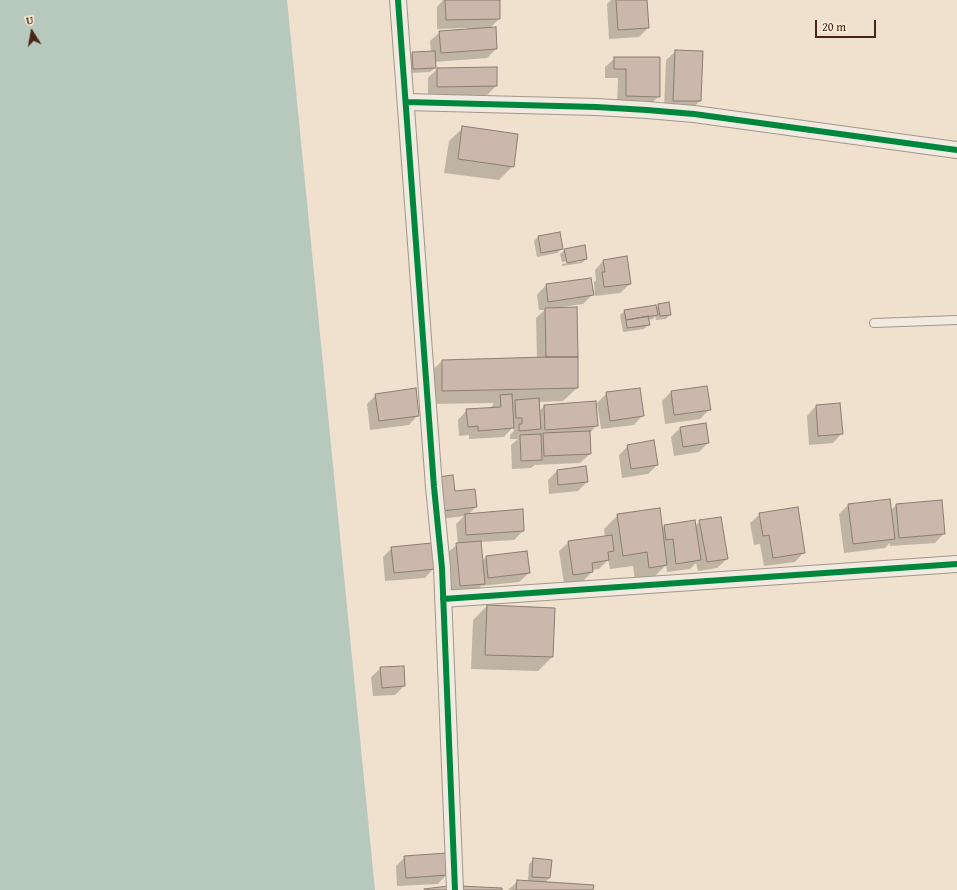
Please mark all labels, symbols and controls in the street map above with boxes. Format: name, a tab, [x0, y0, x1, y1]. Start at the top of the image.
north arrow	[12, 12, 52, 52]
text: U	[25, 12, 35, 29]
scale bar	[817, 12, 878, 38]
text: 20 m	[822, 18, 846, 35]

